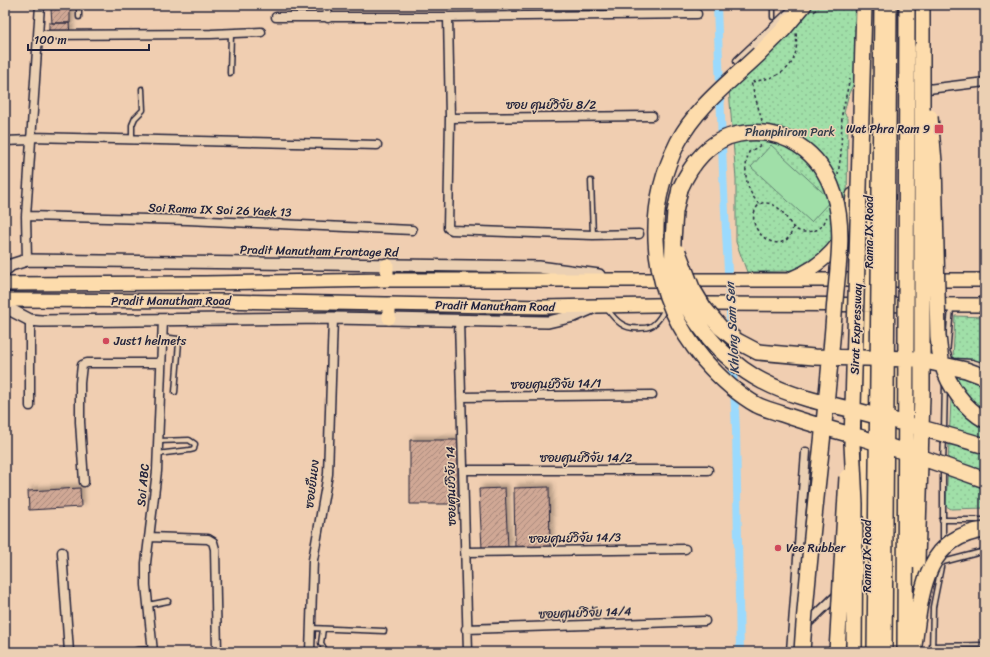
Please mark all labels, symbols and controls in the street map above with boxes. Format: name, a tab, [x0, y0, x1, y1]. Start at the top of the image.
scale bar	[28, 26, 149, 52]
text: 100 m	[34, 29, 67, 51]
street label: ซอย ศูนย์วิจัย 8/2	[506, 94, 596, 116]
place label: Wat Phra Ram 9	[846, 118, 930, 140]
park label: Phanphirom Park	[745, 121, 836, 143]
marker: Wat Phra Ram 9	[933, 123, 945, 135]
street label: Rama IX Road	[858, 194, 880, 268]
street label: Soi Rama IX Soi 26 Yaek 13	[148, 197, 292, 224]
street label: Pradit Manutham Frontage Rd	[240, 239, 399, 263]
water label: Khlong Sam Sen	[718, 280, 746, 374]
street label: Sirat Expressway	[843, 282, 869, 375]
street label: Pradit Manutham Road	[111, 290, 232, 312]
street label: Pradit Manutham Road	[435, 294, 556, 318]
place label: Just1 helmets	[113, 330, 187, 352]
marker: Just1 helmets	[101, 336, 111, 346]
street label: ซอยศูนย์วิจัย 14/1	[510, 372, 602, 396]
street label: ซอยศูนย์วิจัย 14	[439, 446, 463, 526]
street label: ซอยศูนย์วิจัย 14/2	[540, 447, 632, 469]
street label: ซอยยืนยง	[298, 458, 326, 510]
street label: Soi ABC	[130, 463, 156, 507]
street label: Rama IX Road	[856, 518, 878, 592]
street label: ซอยศูนย์วิจัย 14/3	[529, 526, 622, 550]
place label: Vee Rubber	[786, 537, 847, 559]
marker: Vee Rubber	[773, 543, 783, 553]
street label: ซอยศูนย์วิจัย 14/4	[538, 600, 632, 626]

